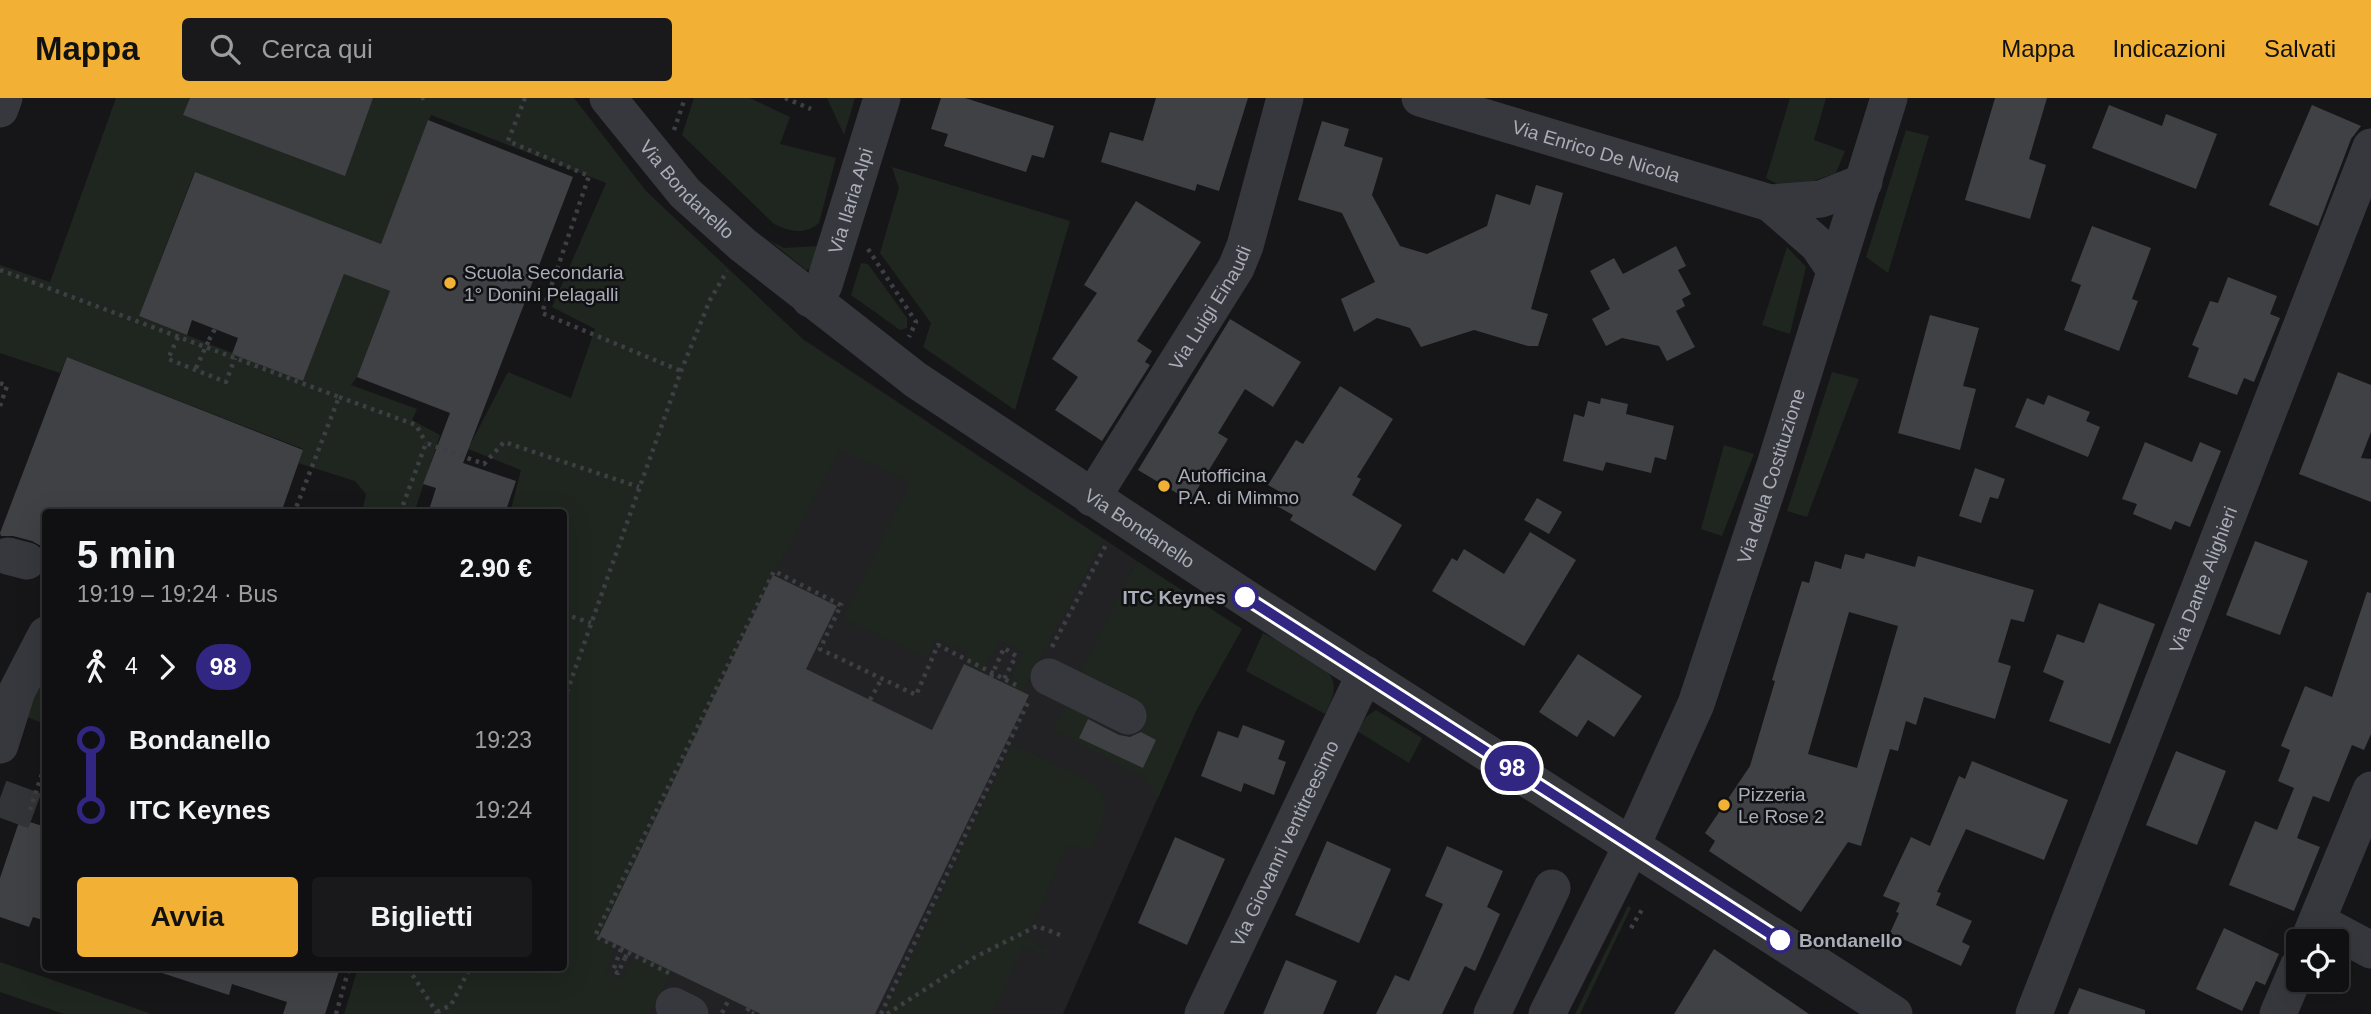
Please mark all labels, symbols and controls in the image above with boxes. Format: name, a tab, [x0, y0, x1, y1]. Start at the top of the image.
search box	[182, 18, 672, 81]
text: Mappa	[35, 30, 140, 67]
icon: search	[206, 30, 244, 68]
text: Cerca qui	[262, 34, 373, 64]
text: Mappa	[2001, 35, 2075, 62]
text: Indicazioni	[2113, 35, 2226, 62]
text: Salvati	[2264, 35, 2336, 62]
street label: Via Enrico De Nicola	[1510, 116, 1683, 186]
street label: Via Bondanello	[636, 136, 739, 243]
street label: Via Ilaria Alpi	[824, 145, 876, 256]
street label: Via Luigi Einaudi	[1164, 242, 1255, 374]
place label: Scuola Secondaria 1° Donini Pelagalli	[464, 262, 624, 305]
marker: Scuola Secondaria 1° Donini Pelagalli	[442, 275, 458, 291]
street label: Via della Costituzione	[1733, 386, 1809, 566]
place label: Autofficina P.A. di Mimmo	[1178, 465, 1299, 508]
marker: Autofficina P.A. di Mimmo	[1156, 478, 1172, 494]
street label: Via Bondanello	[1081, 484, 1199, 572]
street label: Via Dante Alighieri	[2165, 504, 2241, 656]
text: 5 min	[77, 534, 176, 576]
text: 2.90 €	[460, 553, 532, 583]
text: 19:19 – 19:24 · Bus	[77, 581, 278, 607]
marker: ITC Keynes	[1232, 584, 1258, 610]
place label: ITC Keynes	[1123, 587, 1226, 608]
icon: walk	[77, 648, 115, 686]
icon: forward	[148, 648, 186, 686]
text: 4	[125, 653, 138, 679]
text: 98	[210, 653, 237, 680]
text: Bondanello	[129, 725, 271, 755]
text: 19:23	[474, 727, 532, 753]
street label: Via Giovanni ventitreesimo	[1226, 737, 1342, 950]
line badge: 98	[1480, 745, 1544, 791]
text: 98	[1499, 754, 1525, 781]
place label: Pizzeria Le Rose 2	[1738, 784, 1825, 827]
text: ITC Keynes	[129, 795, 271, 825]
text: 19:24	[474, 797, 532, 823]
marker: Pizzeria Le Rose 2	[1716, 797, 1732, 813]
button: Avvia	[77, 877, 298, 957]
button: Biglietti	[312, 877, 532, 957]
marker: Bondanello	[1767, 927, 1793, 953]
map controls	[2286, 929, 2349, 992]
button: locate	[2286, 929, 2349, 992]
place label: Bondanello	[1799, 930, 1902, 951]

